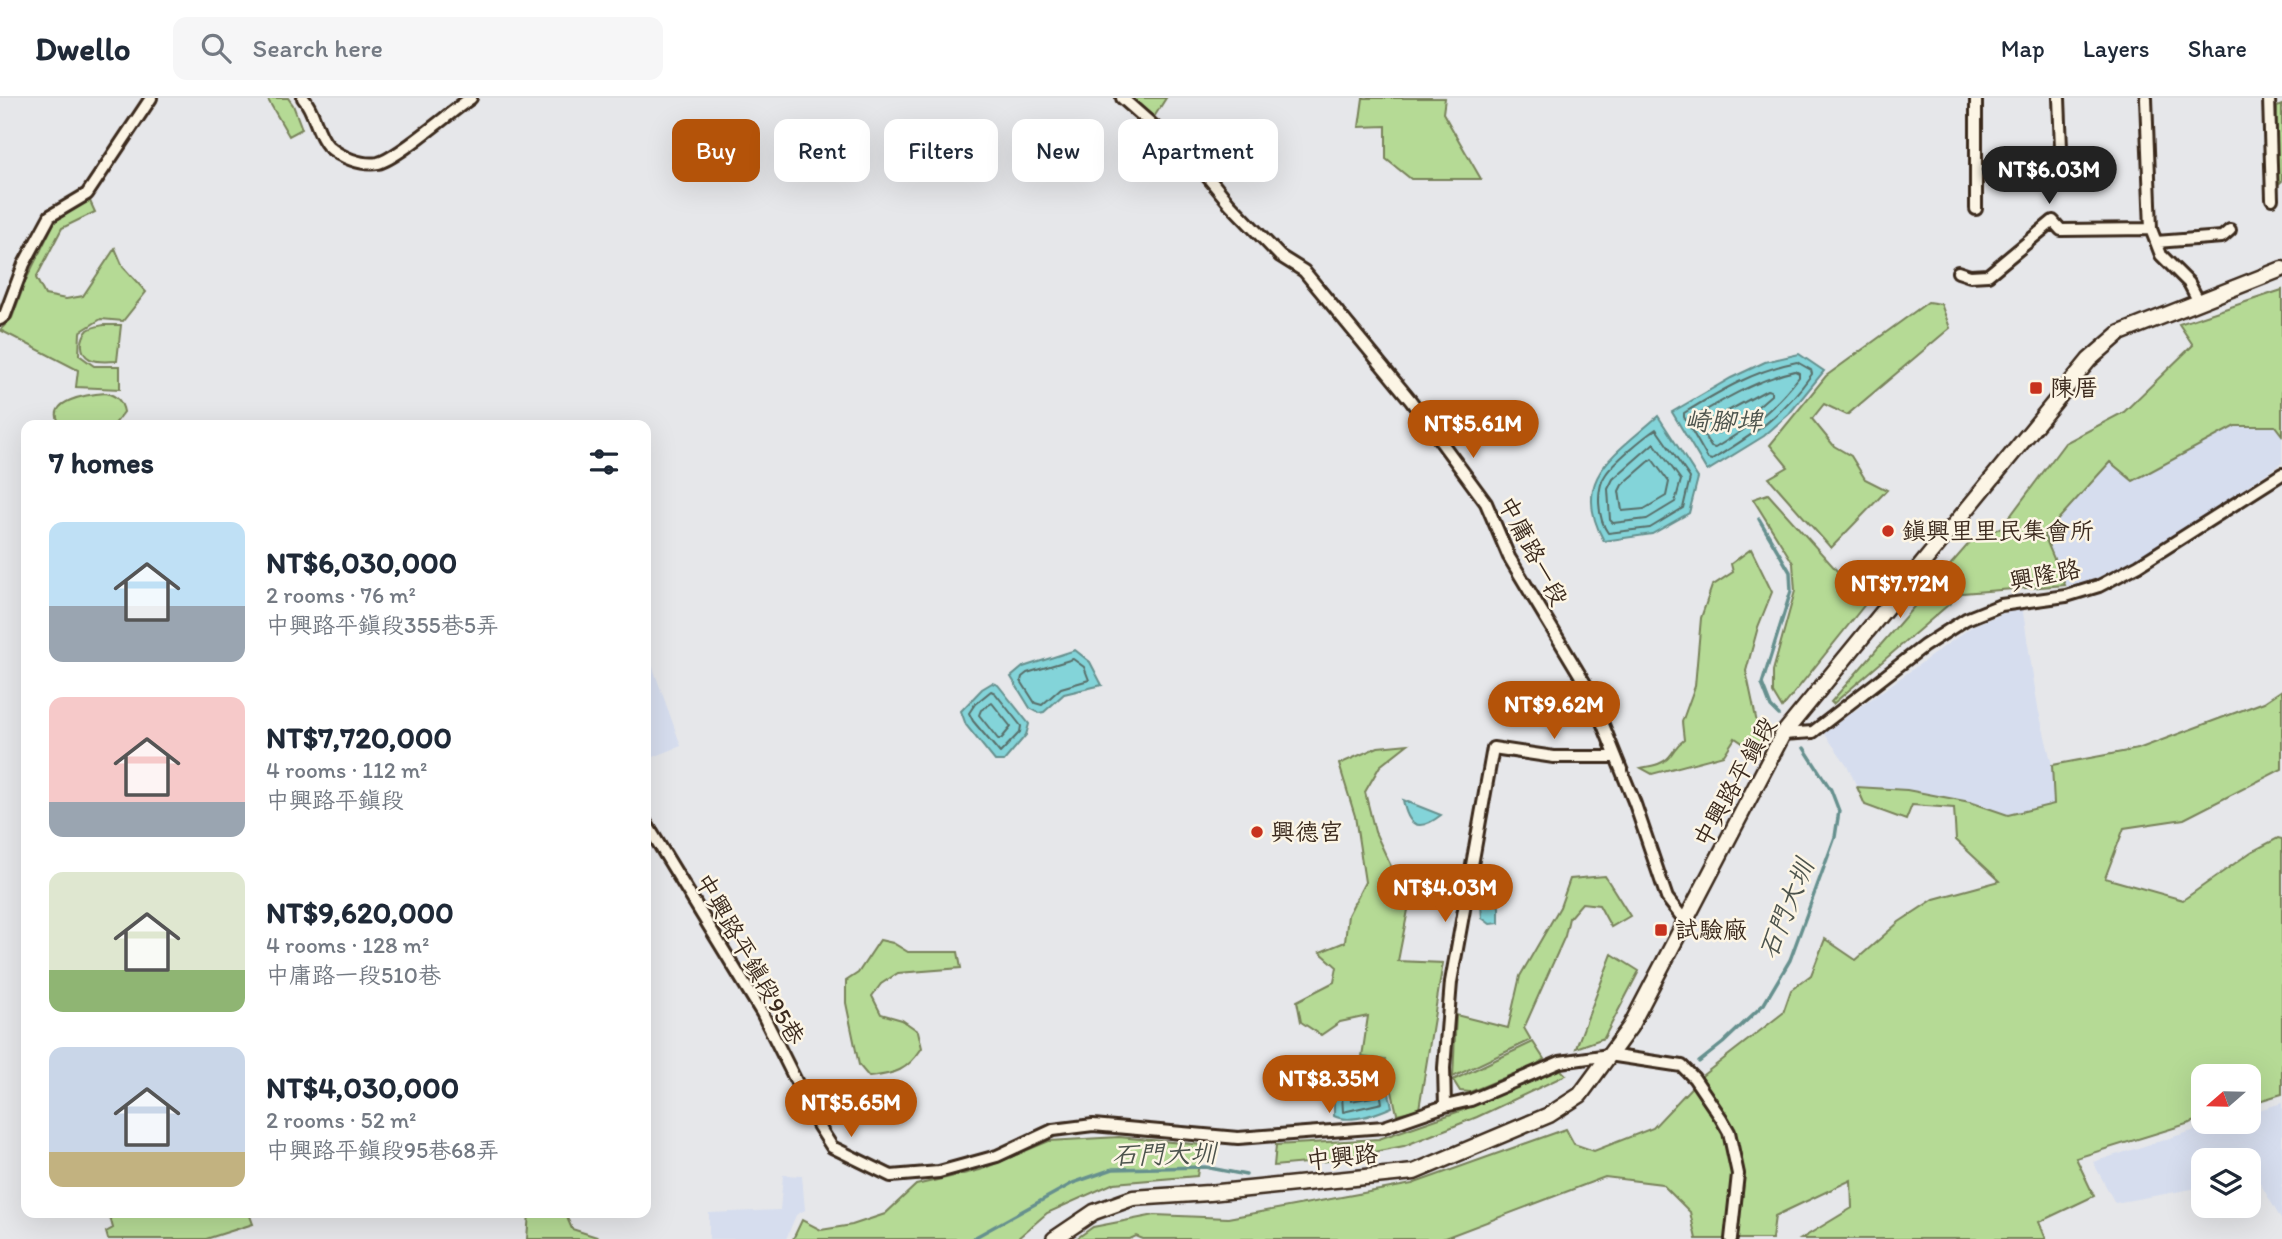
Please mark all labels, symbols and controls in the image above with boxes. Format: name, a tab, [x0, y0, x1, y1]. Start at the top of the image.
search box	[173, 17, 663, 80]
text: Dwello	[35, 29, 131, 68]
icon: search	[197, 29, 235, 67]
text: Search here	[253, 32, 383, 64]
text: Map	[2001, 34, 2045, 63]
text: Layers	[2083, 34, 2150, 63]
text: Share	[2188, 34, 2247, 63]
chip: Buy	[672, 119, 760, 182]
chip: Rent	[774, 119, 870, 182]
chip: Filters	[884, 119, 998, 182]
chip: New	[1012, 119, 1104, 182]
chip: Apartment	[1118, 119, 1278, 182]
pin: NT$6.03M	[1977, 146, 2121, 206]
text: NT$6.03M	[1998, 155, 2100, 183]
place label: 陳厝	[2050, 373, 2098, 402]
marker: 陳厝	[2028, 380, 2044, 396]
pin: NT$5.61M	[1401, 400, 1545, 460]
water label: 崎腳埤	[1684, 405, 1764, 437]
text: NT$5.61M	[1424, 409, 1522, 437]
icon: filters	[585, 443, 623, 481]
text: 7 homes	[49, 444, 154, 481]
street label: 中庸路一段	[1492, 491, 1574, 611]
place label: 鎮興里里民集會所	[1902, 516, 2094, 545]
marker: 鎮興里里民集會所	[1880, 523, 1896, 539]
text: NT$6,030,000	[266, 544, 457, 581]
icon: home	[105, 550, 189, 634]
street label: 興隆路	[2007, 553, 2083, 596]
pin: NT$7.72M	[1828, 560, 1972, 620]
text: NT$7.72M	[1851, 569, 1949, 597]
text: 2 rooms · 76 m²	[266, 581, 416, 609]
text: 中興路平鎮段355巷5弄	[266, 611, 499, 639]
pin: NT$9.62M	[1482, 682, 1626, 741]
text: NT$9.62M	[1504, 690, 1604, 718]
street label: 中興路平鎮段	[1687, 712, 1782, 852]
text: NT$7,720,000	[266, 719, 452, 756]
icon: home	[105, 725, 189, 809]
text: 4 rooms · 112 m²	[266, 756, 427, 784]
text: 中興路平鎮段	[266, 786, 404, 814]
place label: 興德宮	[1271, 817, 1343, 846]
marker: 興德宮	[1249, 824, 1265, 840]
water label: 石門大圳	[1752, 852, 1821, 963]
pin: NT$4.03M	[1373, 864, 1517, 924]
street label: 中興路平鎮段95巷	[690, 868, 811, 1050]
text: NT$4.03M	[1393, 873, 1497, 901]
text: NT$9,620,000	[266, 894, 454, 931]
icon: home	[105, 900, 189, 984]
place label: 試驗廠	[1675, 915, 1747, 944]
marker: 試驗廠	[1653, 922, 1669, 938]
text: 4 rooms · 128 m²	[266, 931, 429, 959]
text: 中庸路一段510巷	[266, 961, 441, 989]
pin: NT$8.35M	[1257, 1056, 1401, 1115]
text: NT$8.35M	[1279, 1064, 1379, 1092]
north arrow	[2191, 1064, 2261, 1134]
map controls	[2191, 1064, 2261, 1218]
text: NT$4,030,000	[266, 1069, 459, 1106]
icon: home	[105, 1075, 189, 1159]
pin: NT$5.65M	[779, 1080, 923, 1139]
text: NT$5.65M	[801, 1088, 901, 1116]
text: 2 rooms · 52 m²	[266, 1106, 416, 1134]
text: 中興路平鎮段95巷68弄	[266, 1136, 499, 1164]
water label: 石門大圳	[1112, 1137, 1219, 1171]
street label: 中興路	[1305, 1138, 1379, 1175]
button: layers	[2191, 1148, 2261, 1218]

